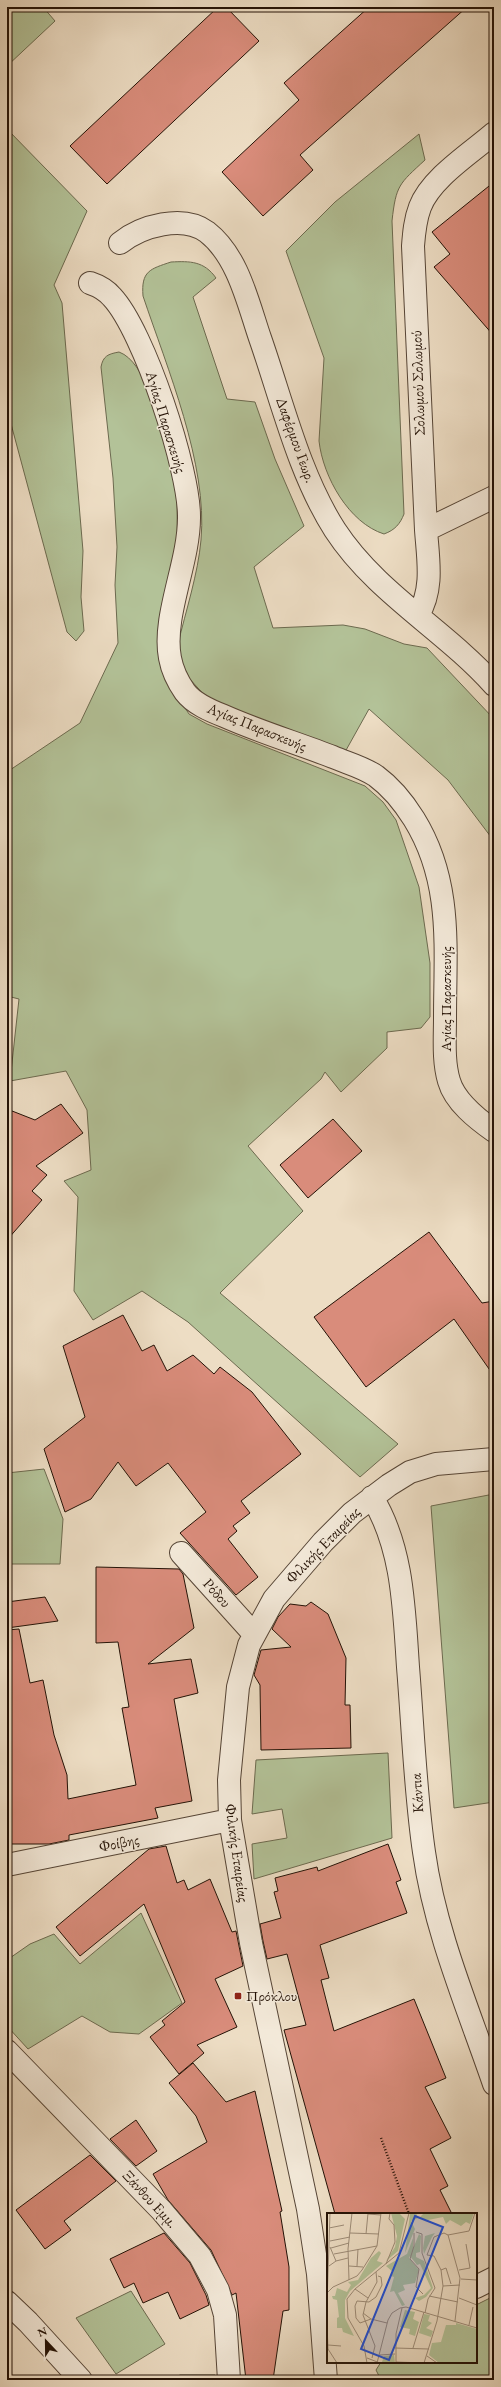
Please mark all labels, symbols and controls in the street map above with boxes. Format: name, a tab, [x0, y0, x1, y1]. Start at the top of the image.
street label: Σολωμού Σολωμού	[406, 330, 429, 436]
street label: Αγίας Παρασκευής	[142, 368, 191, 475]
street label: Δαφέρμου Γεωρ.	[272, 395, 321, 485]
street label: Αγίας Παρασκευής	[204, 698, 310, 755]
street label: Αγίας Παρασκευής	[436, 946, 455, 1053]
street label: Φιλικής Εταιρείας	[281, 1502, 364, 1587]
street label: Ρόδου	[199, 1574, 235, 1611]
street label: Κάντια	[406, 1772, 427, 1813]
street label: Φιλικής Εταιρείας	[221, 1802, 254, 1903]
street label: Φοίβης	[97, 1829, 141, 1856]
place label: Πρόκλου	[246, 1986, 297, 2005]
marker: Πρόκλου	[233, 1991, 243, 2001]
street label: Ξάνθου Εμμ.	[119, 2166, 182, 2232]
inset map	[327, 2213, 477, 2363]
north arrow	[26, 2321, 66, 2361]
text: N	[36, 2324, 49, 2340]

